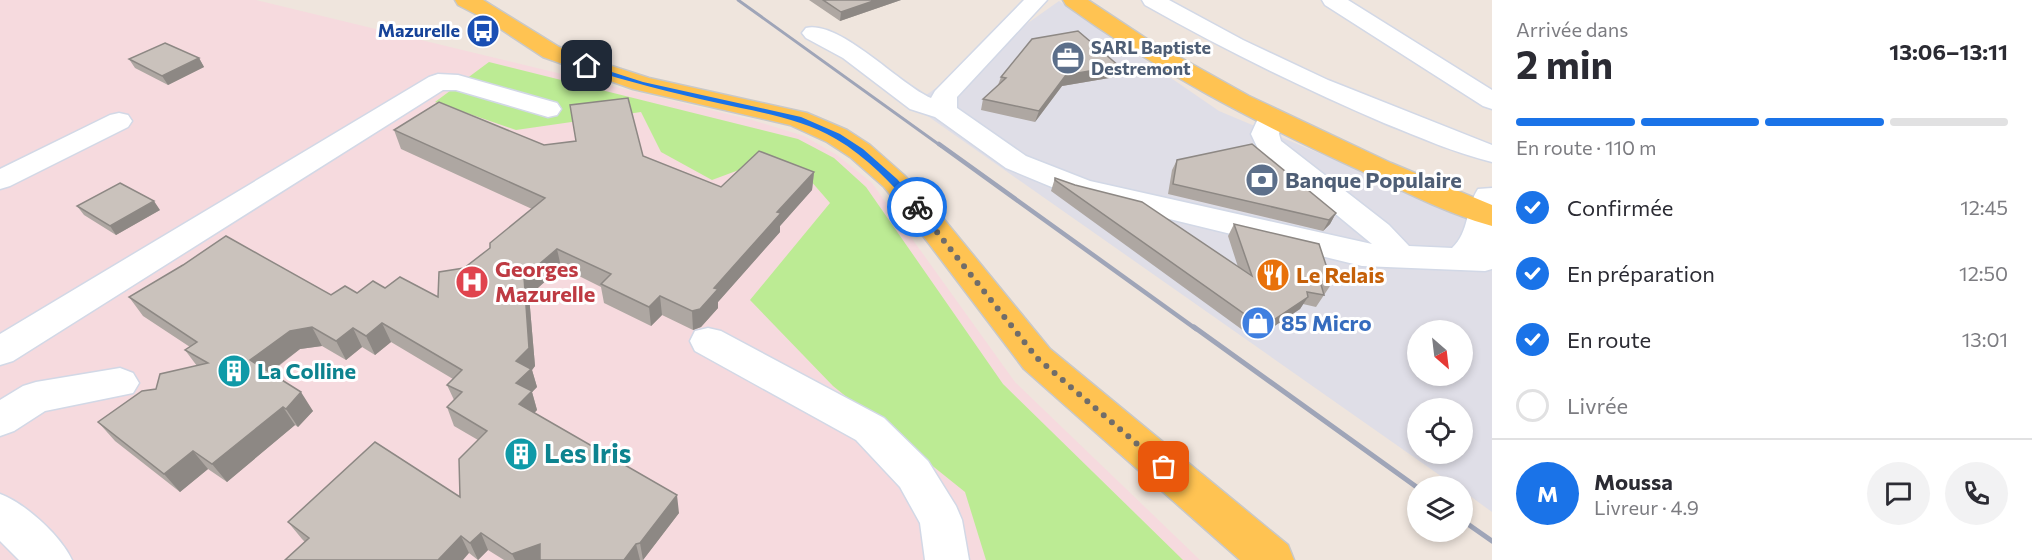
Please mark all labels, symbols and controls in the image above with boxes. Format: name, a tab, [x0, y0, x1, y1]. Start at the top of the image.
bus stop icon: Mazurelle	[465, 13, 501, 49]
text: Arrivée dans	[1516, 17, 1628, 41]
place label: Mazurelle	[378, 19, 460, 41]
place label: SARL Baptiste Destremont	[1091, 36, 1211, 79]
text: 13:06–13:11	[1889, 38, 2008, 65]
text: 2 min	[1516, 39, 1613, 87]
pin	[561, 40, 612, 91]
office icon: SARL Baptiste Destremont	[1050, 40, 1086, 76]
icon: home	[570, 49, 603, 82]
text: En route · 110 m	[1516, 135, 1656, 159]
bank icon: Banque Populaire	[1244, 162, 1280, 198]
place label: Banque Populaire	[1285, 166, 1462, 193]
courier	[887, 177, 947, 237]
icon: bike	[901, 191, 934, 224]
icon: check	[1516, 191, 1549, 224]
text: Confirmée	[1567, 194, 1673, 221]
text: 12:45	[1960, 195, 2008, 219]
place label: Georges Mazurelle	[495, 255, 595, 307]
restaurant icon: Le Relais	[1255, 257, 1291, 293]
icon: check	[1516, 257, 1549, 290]
text: En préparation	[1567, 260, 1715, 287]
place label: Le Relais	[1296, 261, 1385, 288]
text: 12:50	[1959, 261, 2008, 285]
hospital icon: Georges Mazurelle	[454, 264, 490, 300]
shop icon: 85 Micro	[1240, 305, 1276, 341]
place label: 85 Micro	[1281, 309, 1372, 336]
north arrow	[1407, 320, 1473, 386]
map controls	[1407, 320, 1473, 542]
icon: check	[1516, 323, 1549, 356]
text: En route	[1567, 326, 1651, 353]
text: 13:01	[1962, 327, 2008, 351]
building icon: La Colline	[216, 353, 252, 389]
place label: La Colline	[257, 357, 356, 384]
text: Livrée	[1567, 392, 1628, 419]
button: locate	[1407, 398, 1473, 464]
building icon: Les Iris	[503, 436, 539, 472]
place label: Les Iris	[544, 436, 631, 469]
pin	[1138, 441, 1189, 492]
icon: bag	[1147, 450, 1180, 483]
button: chat	[1867, 462, 1930, 525]
button: phone	[1945, 462, 2008, 525]
text: Moussa	[1594, 468, 1673, 495]
button: layers	[1407, 476, 1473, 542]
text: M	[1537, 480, 1558, 507]
text: Livreur · 4.9	[1594, 495, 1699, 519]

